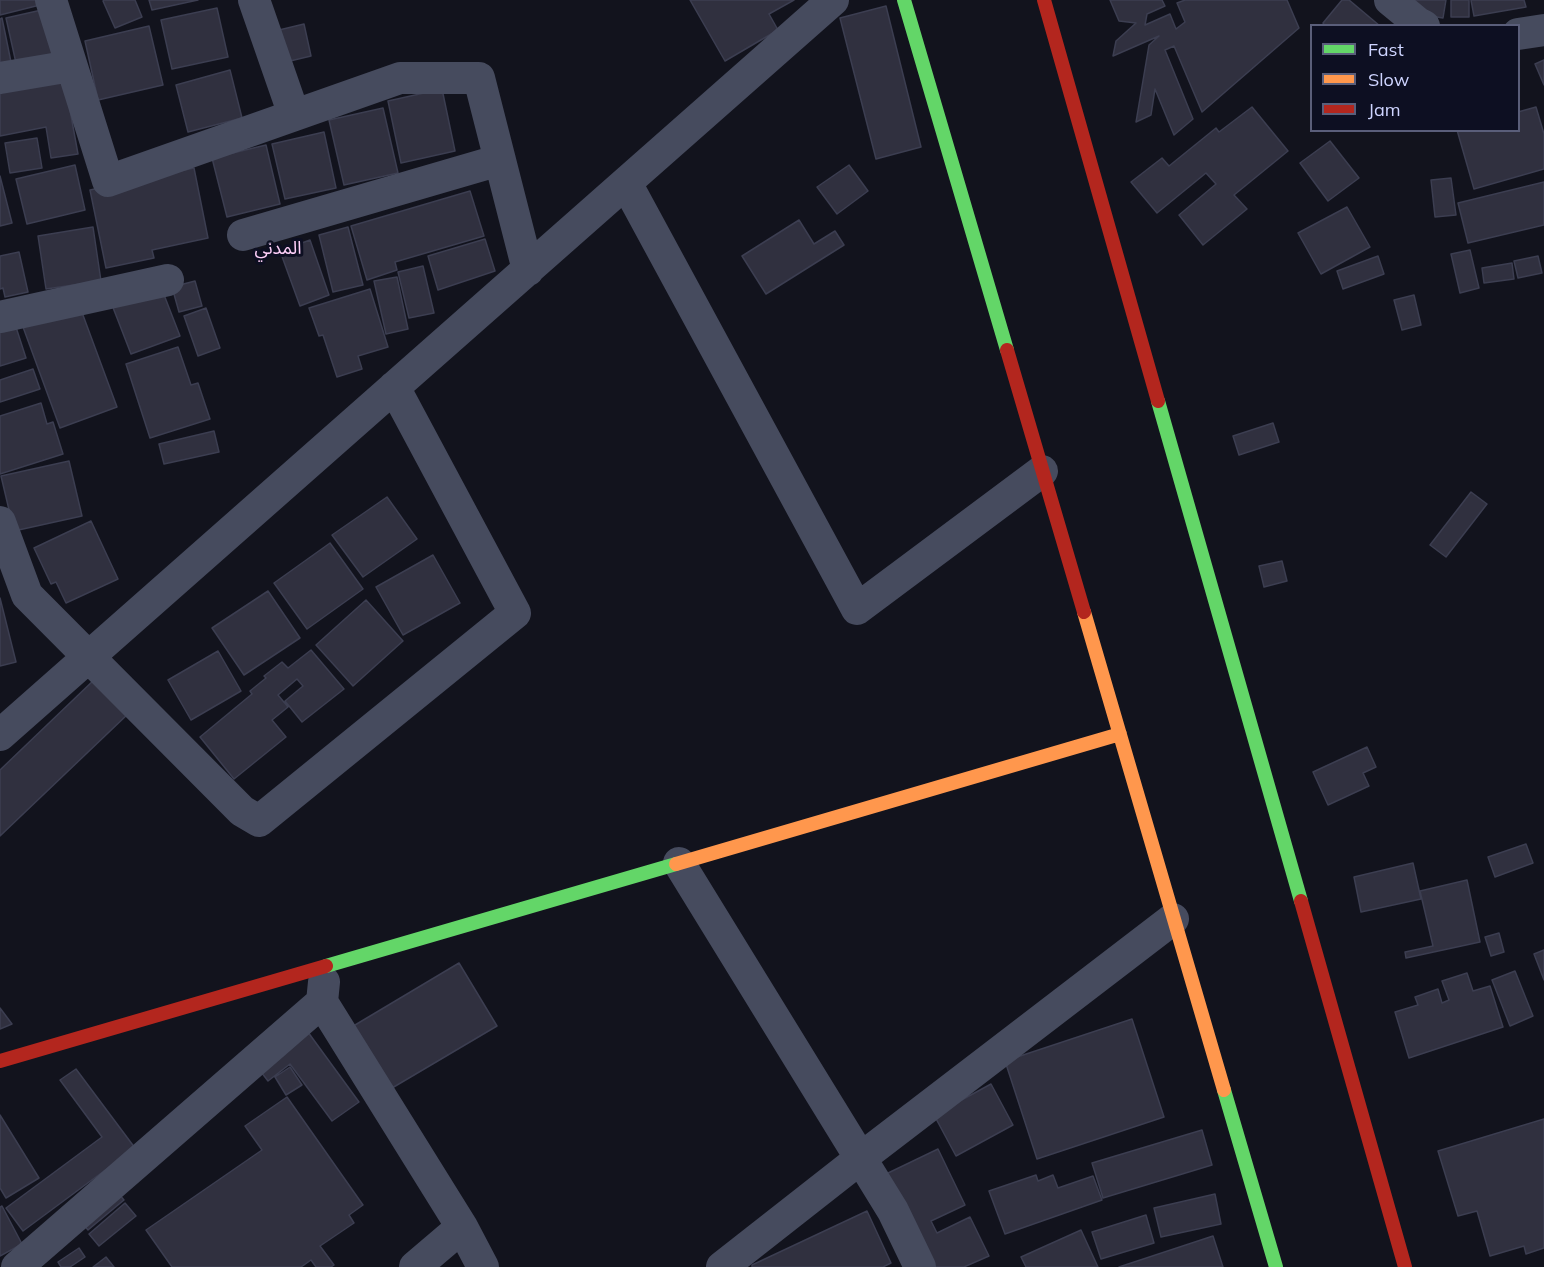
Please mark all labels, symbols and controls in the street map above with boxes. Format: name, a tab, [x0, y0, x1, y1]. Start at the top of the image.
legend	[1310, 24, 1520, 132]
text: Fast	[1368, 38, 1404, 61]
text: Slow	[1368, 68, 1409, 91]
text: Jam	[1368, 98, 1401, 121]
district label: المدني	[254, 238, 302, 260]

